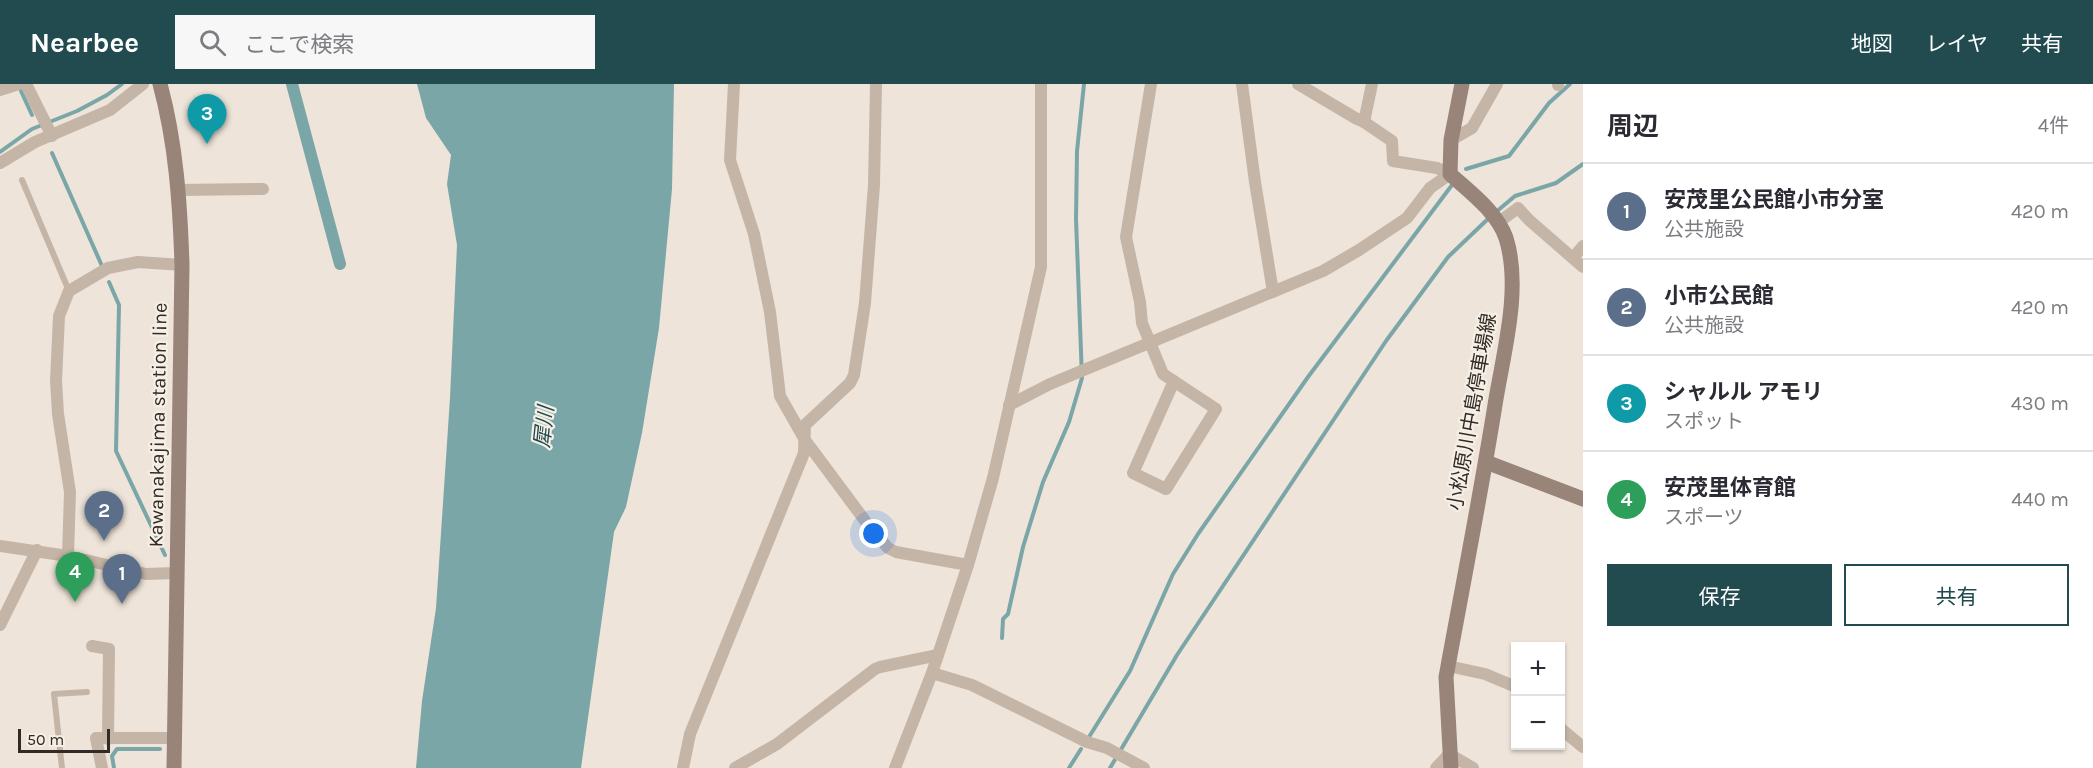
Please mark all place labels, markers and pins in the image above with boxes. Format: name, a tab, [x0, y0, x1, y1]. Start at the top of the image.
pin: 3	[188, 94, 226, 144]
pin: 2	[84, 492, 124, 541]
pin: 4	[56, 552, 94, 602]
pin: 1	[102, 554, 142, 604]

